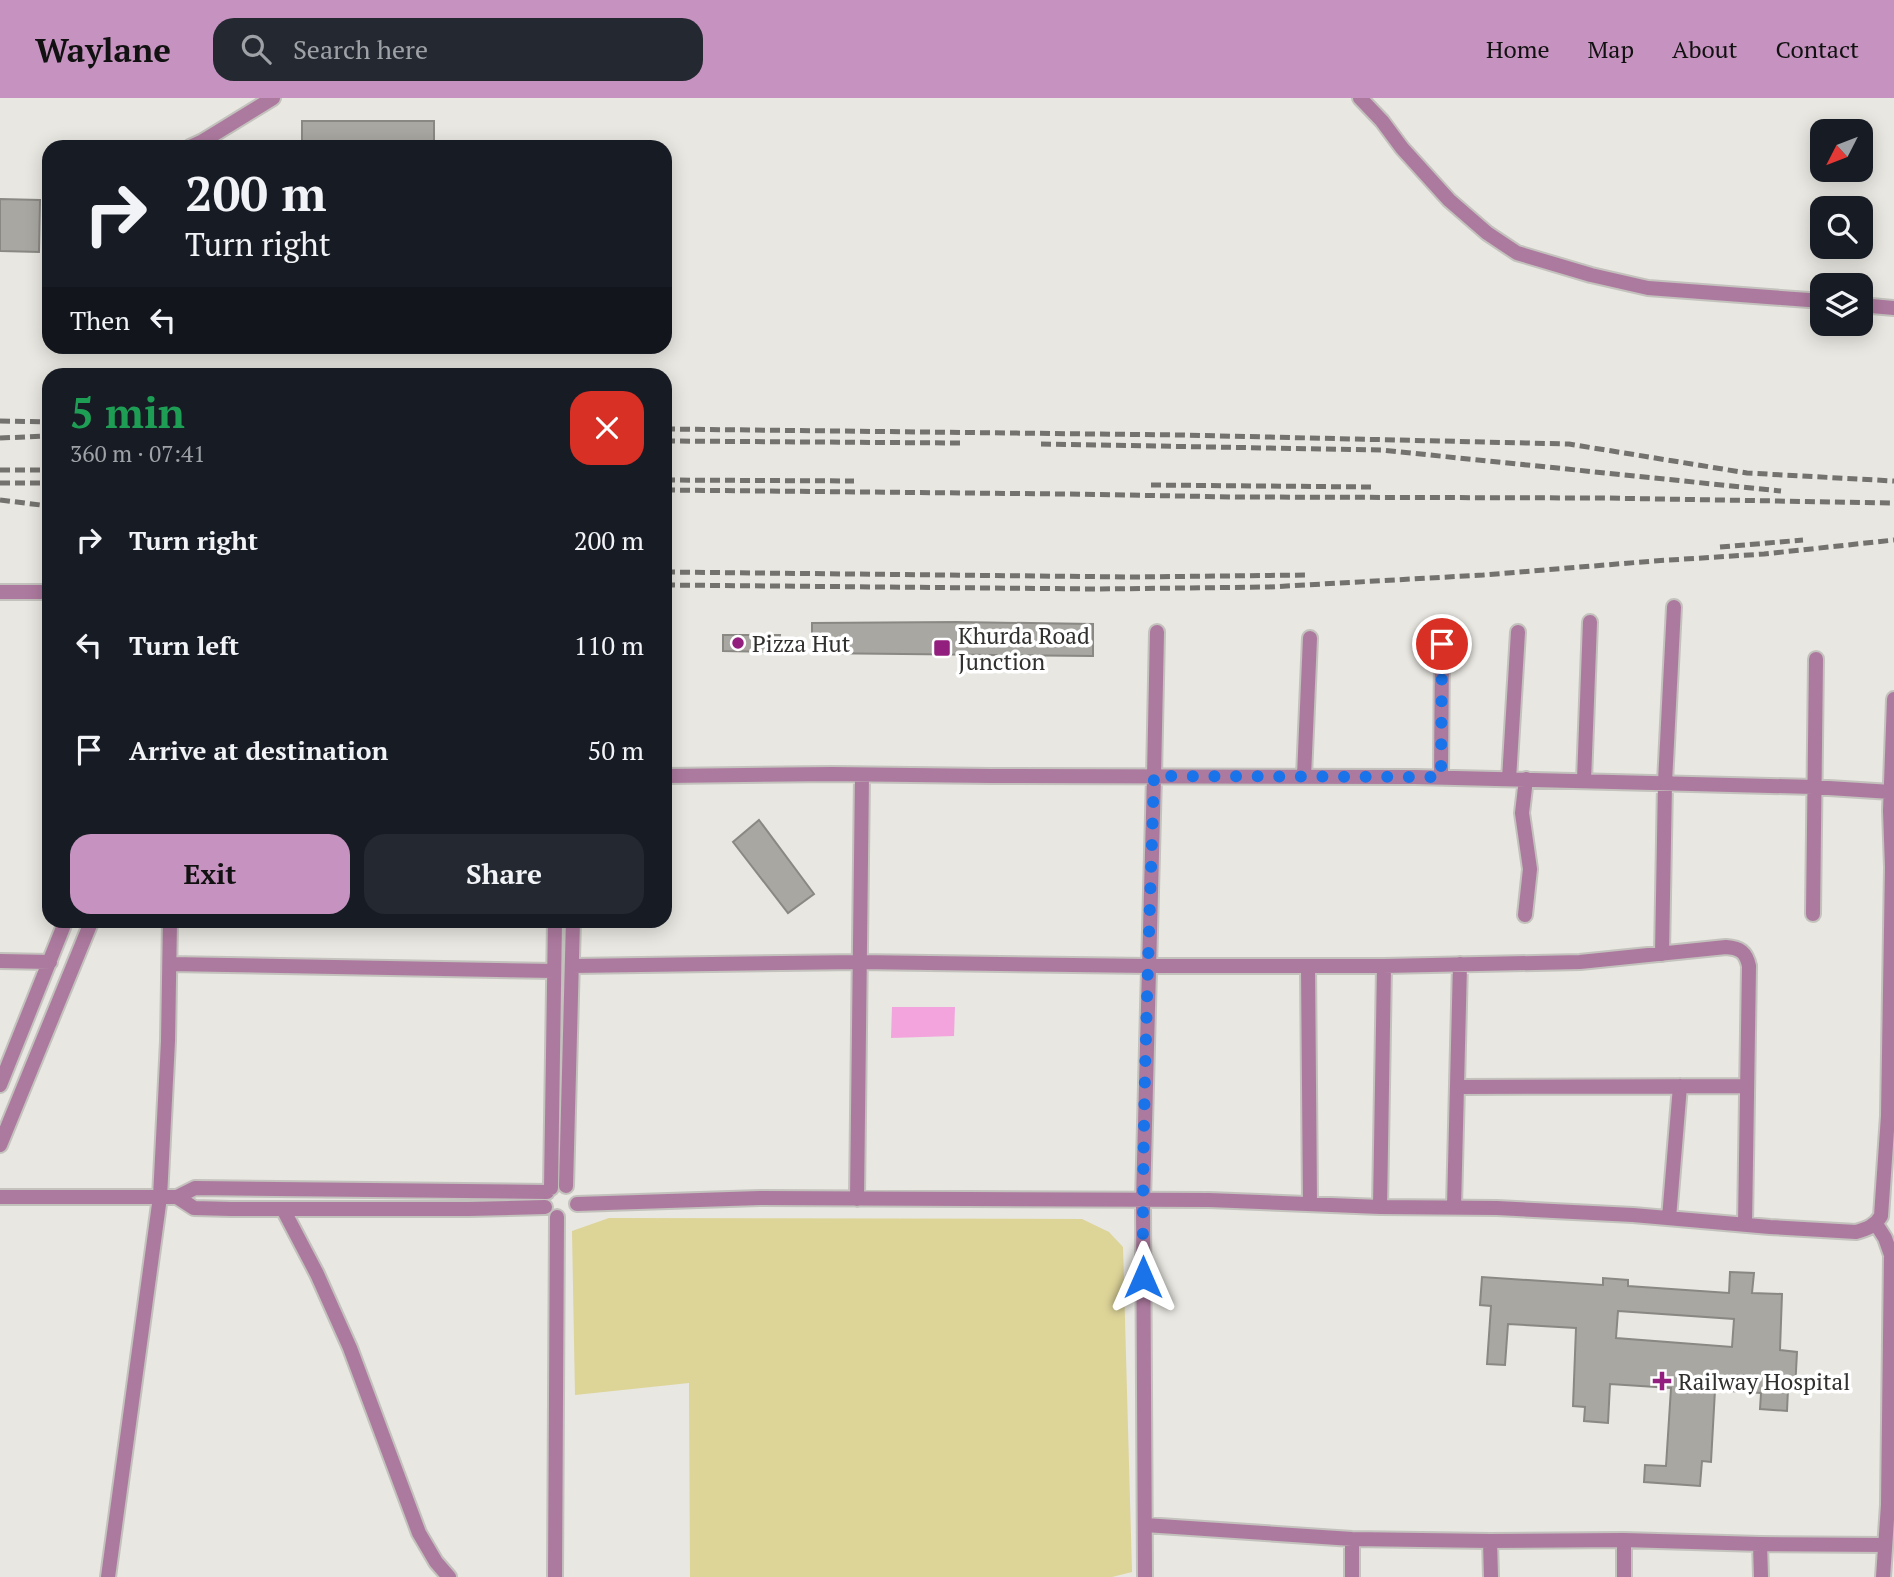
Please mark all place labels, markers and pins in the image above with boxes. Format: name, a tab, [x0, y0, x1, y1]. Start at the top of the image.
pin	[1412, 614, 1472, 674]
place label: Khurda Road Junction	[958, 620, 1090, 677]
place label: Pizza Hut	[752, 628, 851, 659]
marker: Pizza Hut	[730, 635, 746, 651]
marker: Khurda Road Junction	[932, 638, 952, 658]
place label: Railway Hospital	[1678, 1366, 1850, 1397]
marker: Railway Hospital	[1652, 1371, 1672, 1391]

